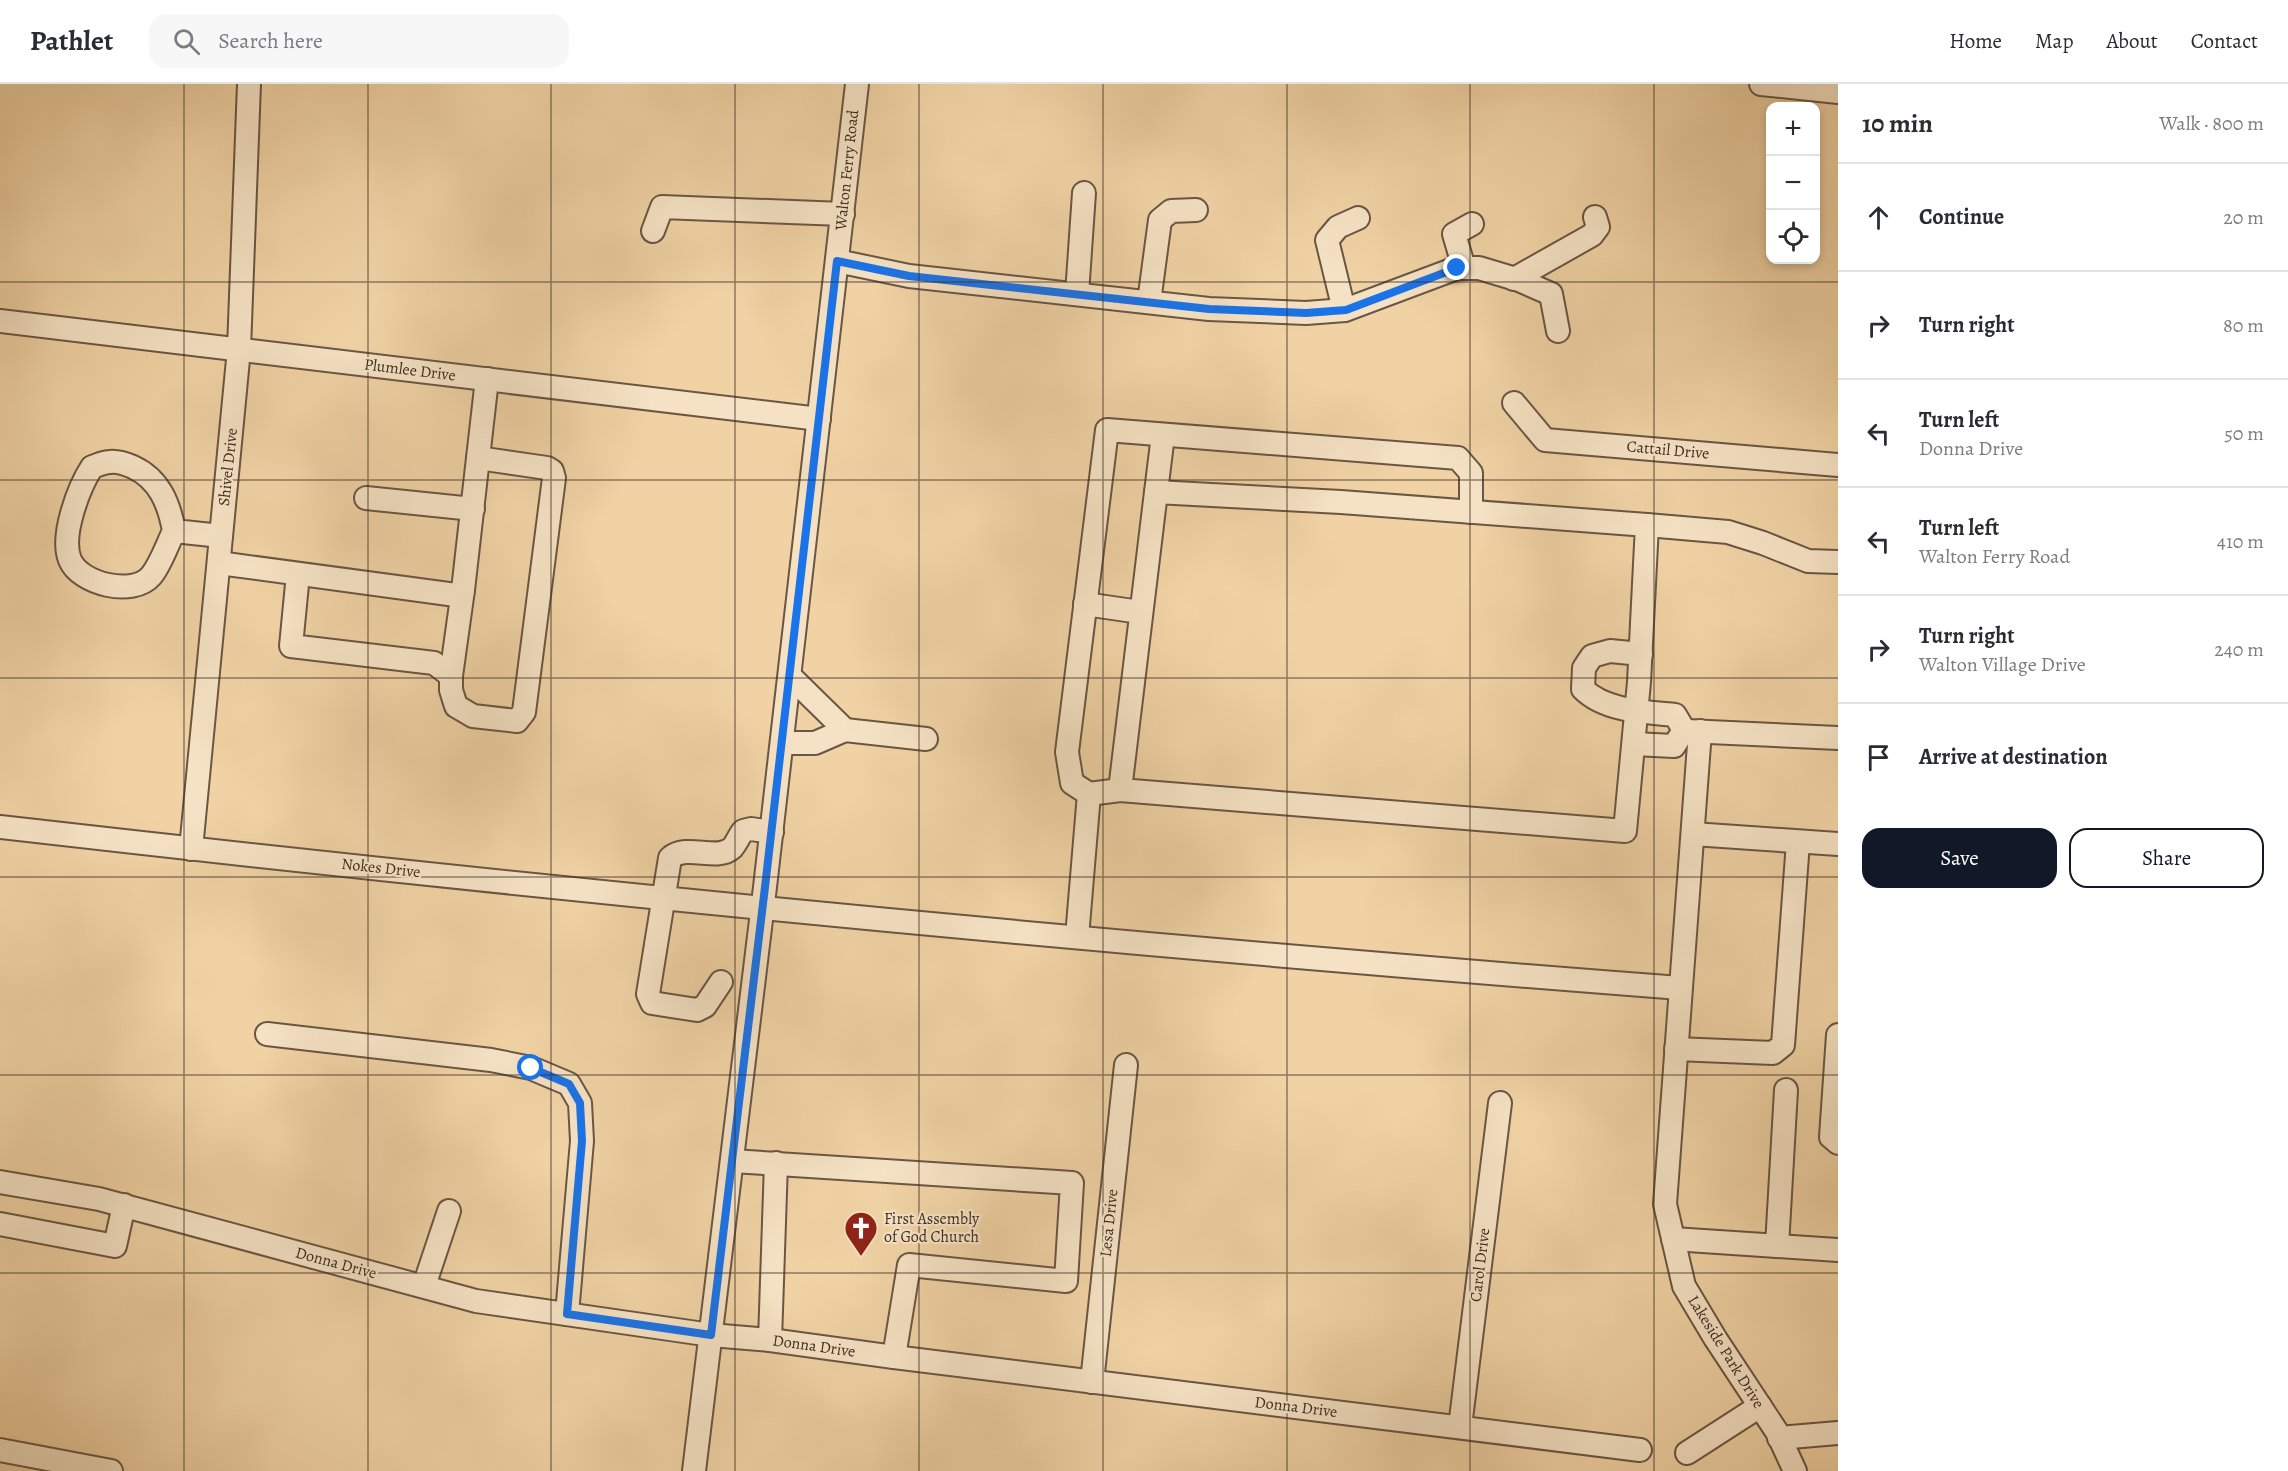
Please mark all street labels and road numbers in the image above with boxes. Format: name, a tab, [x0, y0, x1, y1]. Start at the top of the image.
street label: Walton Ferry Road	[830, 108, 864, 232]
street label: Plumlee Drive	[363, 353, 457, 387]
street label: Shivel Drive	[213, 427, 243, 507]
street label: Cattail Drive	[1626, 435, 1710, 465]
street label: Nokes Drive	[340, 853, 422, 883]
street label: Lesa Drive	[1094, 1188, 1124, 1258]
street label: Carol Drive	[1465, 1227, 1495, 1303]
street label: Donna Drive	[293, 1242, 379, 1284]
street label: Lakeside Park Drive	[1682, 1291, 1770, 1413]
street label: Donna Drive	[771, 1329, 857, 1363]
street label: Donna Drive	[1253, 1391, 1339, 1423]

